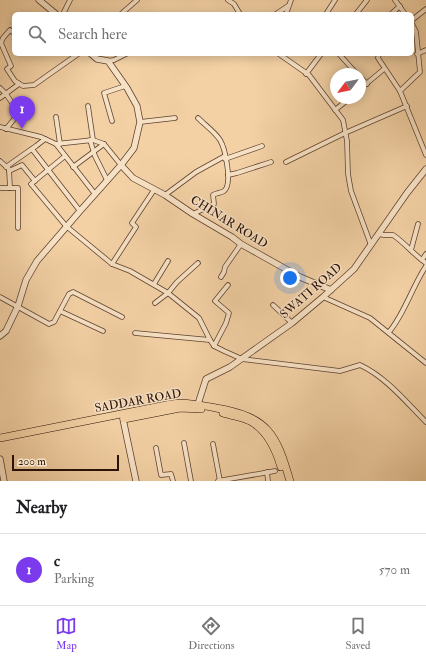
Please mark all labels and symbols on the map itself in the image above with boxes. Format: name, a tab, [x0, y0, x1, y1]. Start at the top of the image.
north arrow	[330, 68, 366, 104]
pin: 1	[9, 96, 35, 129]
street label: CHINAR ROAD	[188, 192, 271, 252]
street label: SWATI ROAD	[277, 260, 345, 322]
your location	[280, 268, 300, 288]
street label: SADDAR ROAD	[94, 386, 183, 416]
scale bar	[12, 453, 119, 472]

